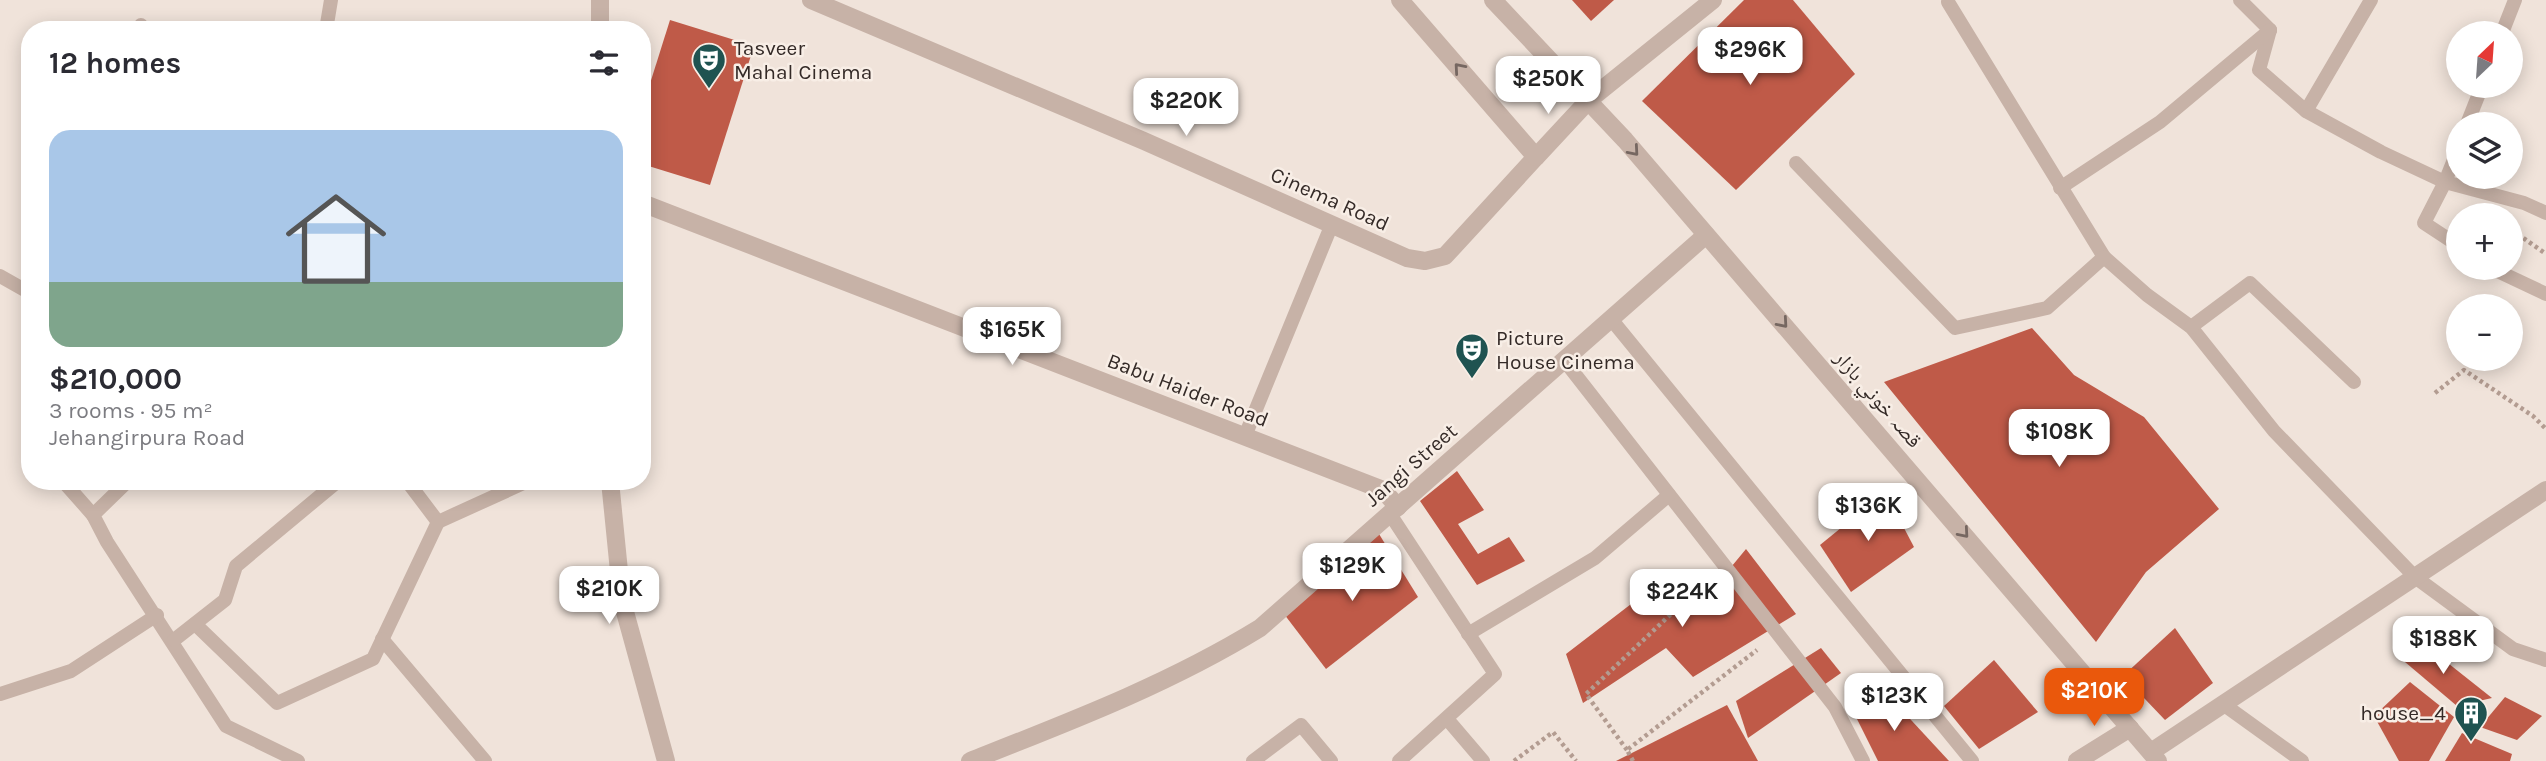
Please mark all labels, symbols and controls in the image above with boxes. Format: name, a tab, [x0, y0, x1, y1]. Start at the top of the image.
north arrow	[2446, 21, 2524, 98]
map controls	[2446, 21, 2523, 371]
pin: $296K	[1701, 28, 1799, 87]
place label: Tasveer Mahal Cinema	[734, 36, 872, 84]
text: $296K	[1714, 36, 1786, 63]
theatre icon: Tasveer Mahal Cinema	[690, 41, 728, 90]
icon: filters	[585, 44, 623, 82]
text: 12 homes	[49, 45, 181, 81]
pin: $250K	[1499, 57, 1597, 116]
one-way arrow	[1455, 64, 1467, 77]
text: $250K	[1512, 65, 1584, 92]
pin: $220K	[1137, 78, 1235, 138]
text: $220K	[1149, 87, 1223, 114]
button: layers	[2446, 112, 2523, 189]
one-way arrow	[1626, 143, 1638, 156]
street label: Cinema Road	[1267, 162, 1393, 236]
icon: home	[273, 176, 399, 302]
button: +	[2446, 203, 2523, 280]
button: −	[2446, 294, 2523, 371]
pin: $165K	[963, 308, 1061, 367]
one-way arrow	[1775, 315, 1787, 328]
text: $165K	[979, 316, 1045, 343]
place label: Picture House Cinema	[1496, 326, 1635, 374]
theatre icon: Picture House Cinema	[1453, 331, 1491, 380]
street label: قصہ خوني بازار	[1825, 345, 1927, 455]
street label: Babu Haider Road	[1104, 348, 1272, 432]
text: $210,000	[49, 361, 182, 397]
text: 3 rooms · 95 m²	[49, 397, 213, 424]
pin: $108K	[2010, 410, 2108, 469]
text: $108K	[2025, 418, 2093, 445]
street label: Jangi Street	[1360, 419, 1462, 511]
text: Jehangirpura Road	[49, 424, 245, 451]
pin: $136K	[1819, 484, 1917, 543]
text: $136K	[1834, 492, 1902, 519]
one-way arrow	[1956, 524, 1968, 537]
pin: $129K	[1303, 544, 1401, 603]
text: $129K	[1318, 552, 1386, 579]
pin: $210K	[560, 566, 658, 626]
pin: $224K	[1633, 570, 1731, 629]
text: $210K	[575, 575, 643, 602]
text: $224K	[1646, 578, 1718, 605]
pin: $188K	[2394, 616, 2492, 676]
text: $188K	[2409, 625, 2477, 652]
pin: $210K	[2045, 668, 2143, 728]
pin: $123K	[1845, 674, 1943, 733]
text: $210K	[2060, 677, 2128, 704]
text: $123K	[1860, 682, 1928, 709]
building icon: house_4	[2452, 694, 2490, 743]
place label: house_4	[2360, 701, 2446, 725]

